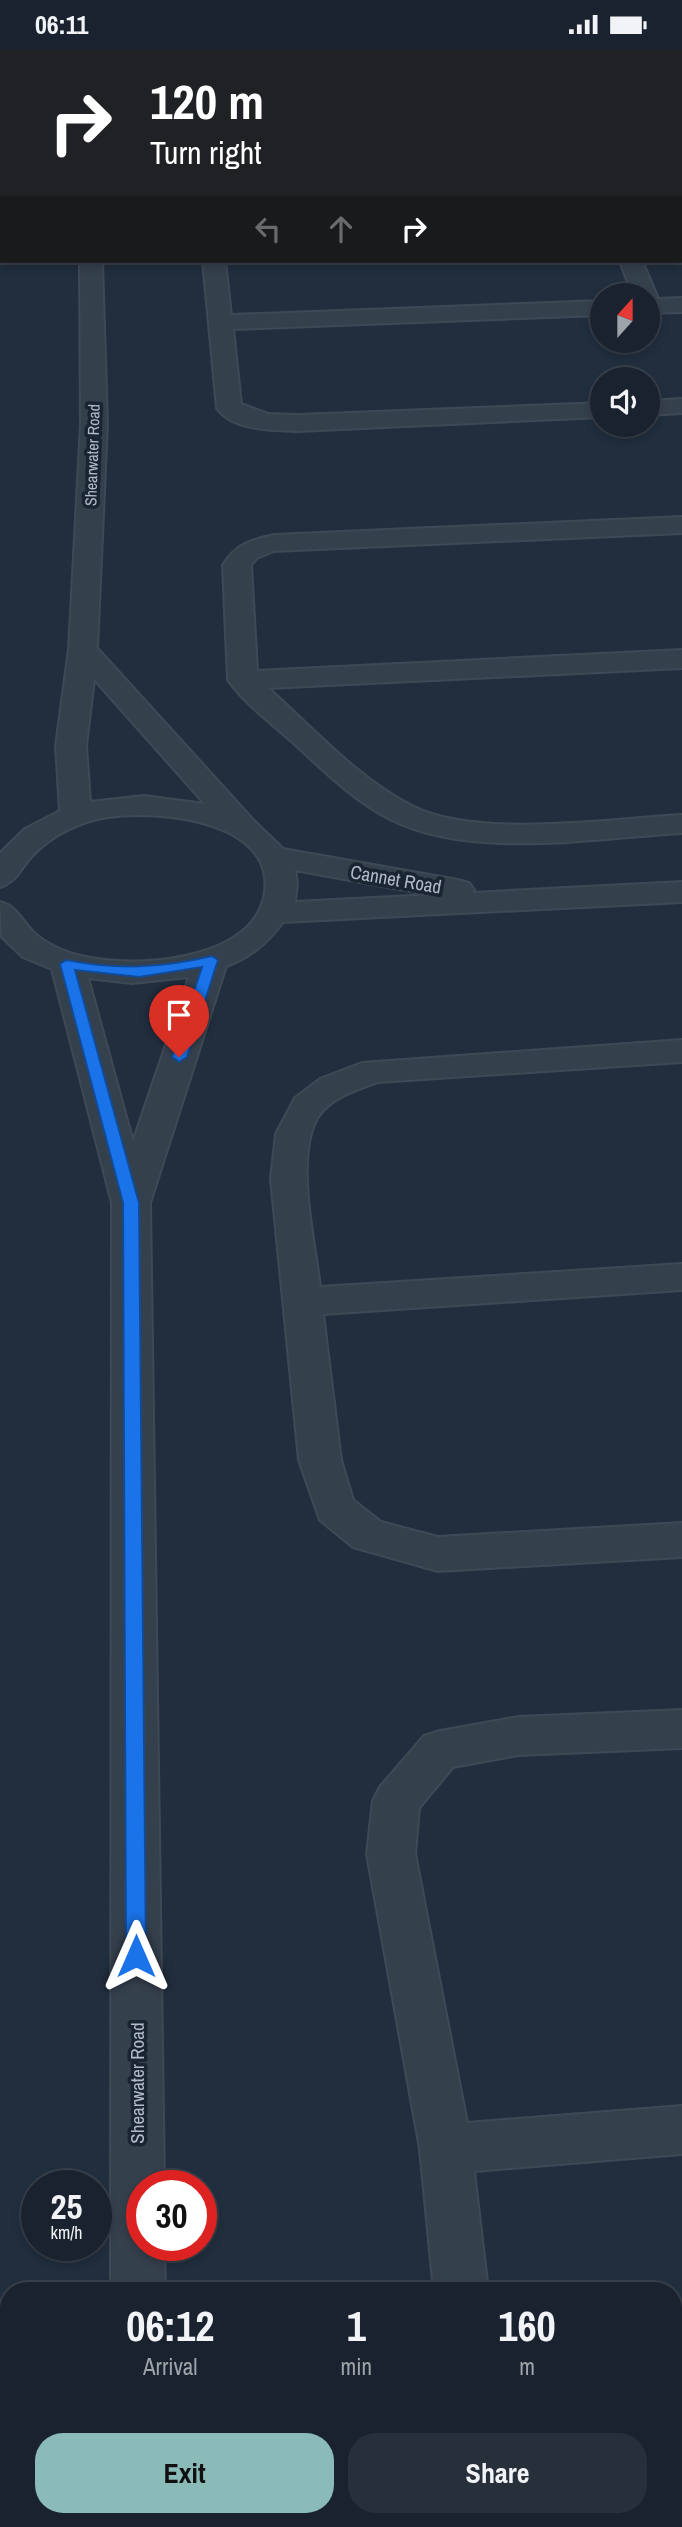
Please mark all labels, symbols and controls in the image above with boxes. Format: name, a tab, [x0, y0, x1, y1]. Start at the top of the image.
text: 06:11	[35, 7, 88, 42]
text: 120 m	[150, 68, 264, 134]
icon: right	[35, 77, 126, 168]
text: Turn right	[150, 131, 262, 174]
icon: left	[249, 210, 287, 248]
icon: ahead	[322, 210, 360, 248]
icon: right	[395, 210, 433, 248]
north arrow	[590, 283, 660, 353]
map controls	[590, 283, 660, 437]
button: sound	[590, 367, 660, 437]
street label: Shearwater Road	[79, 404, 105, 506]
street label: Cannet Road	[349, 858, 443, 900]
pin	[149, 985, 209, 1057]
icon: arrive	[160, 996, 198, 1034]
position arrow	[99, 1919, 173, 1993]
street label: Shearwater Road	[124, 2022, 150, 2144]
speed limit sign: 30	[126, 2170, 217, 2261]
text: 25	[51, 2183, 82, 2230]
text: km/h	[51, 2220, 83, 2245]
text: 06:12	[126, 2298, 214, 2354]
text: 1	[347, 2298, 366, 2354]
text: 160	[498, 2298, 556, 2354]
text: Arrival	[143, 2351, 198, 2382]
text: min	[341, 2351, 372, 2382]
text: m	[519, 2351, 535, 2382]
button: Exit	[35, 2433, 334, 2513]
button: Share	[348, 2433, 647, 2513]

